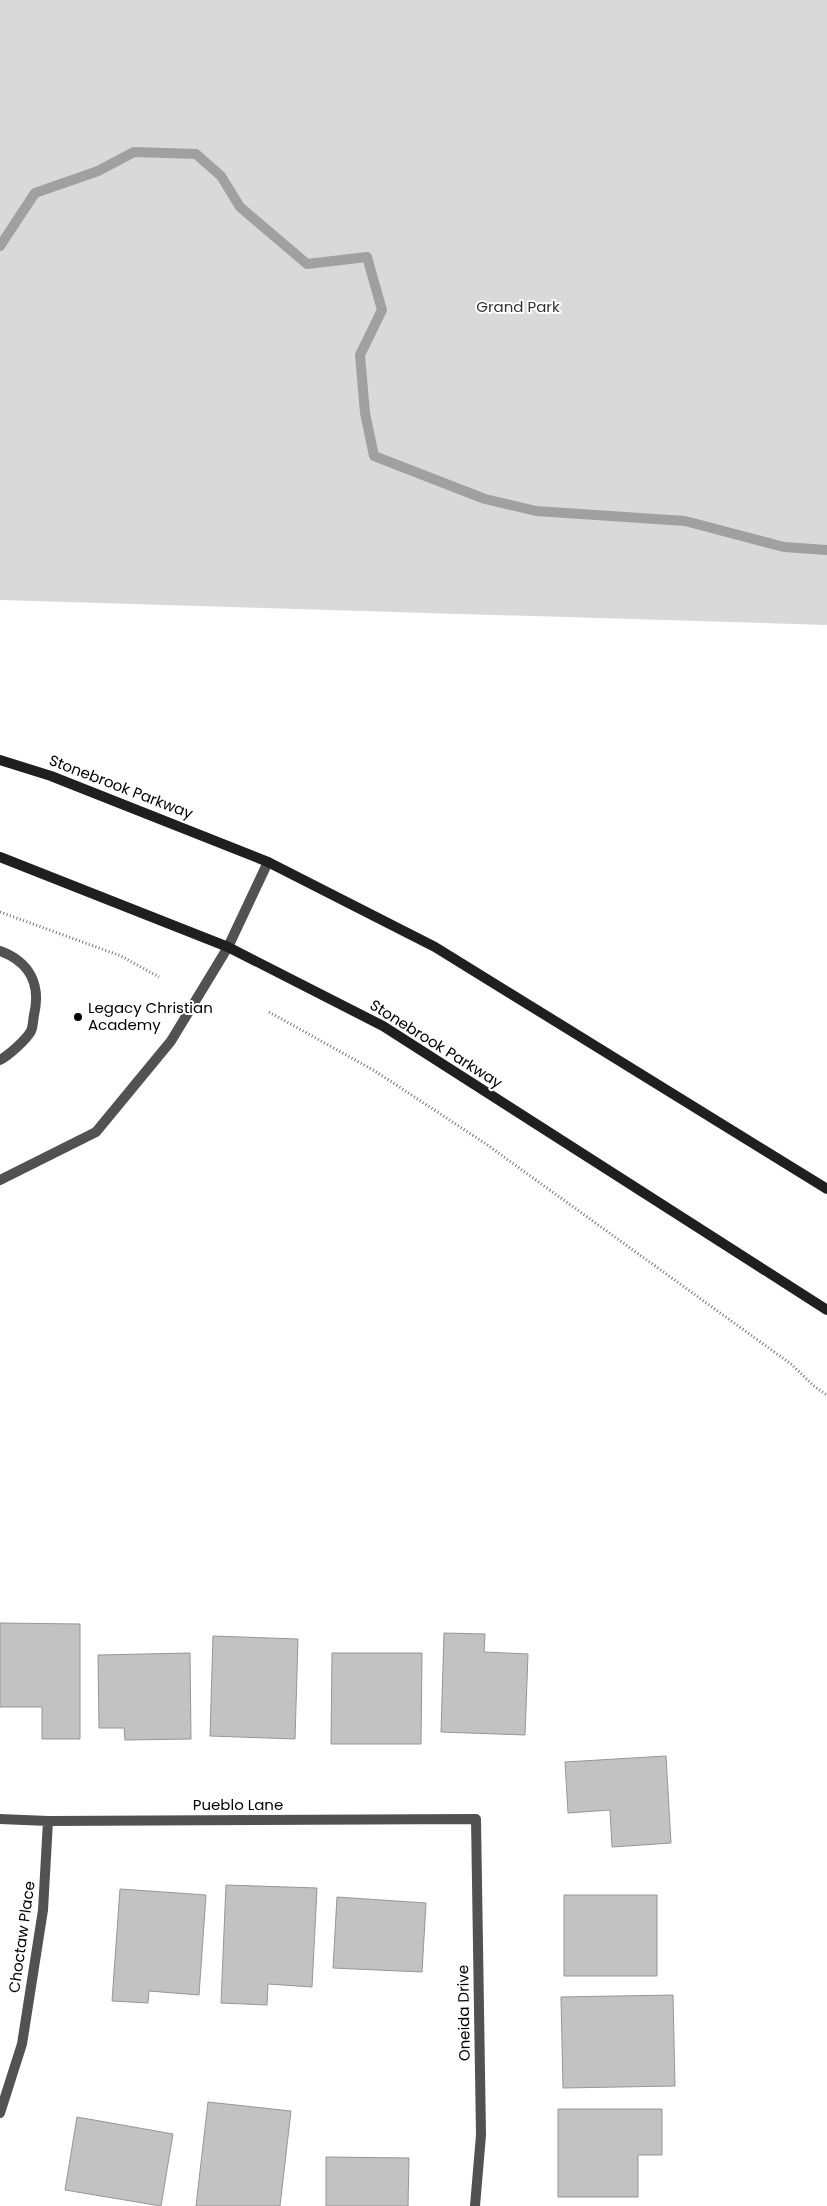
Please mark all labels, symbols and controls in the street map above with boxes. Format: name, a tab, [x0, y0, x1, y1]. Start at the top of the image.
park label: Grand Park	[476, 296, 560, 317]
street label: Stonebrook Parkway	[46, 749, 197, 824]
street label: Stonebrook Parkway	[366, 994, 507, 1093]
place label: Legacy Christian Academy	[88, 997, 213, 1035]
marker: Legacy Christian Academy	[72, 1011, 84, 1023]
street label: Pueblo Lane	[193, 1794, 283, 1815]
street label: Choctaw Place	[3, 1880, 40, 1994]
street label: Oneida Drive	[452, 1965, 475, 2061]

